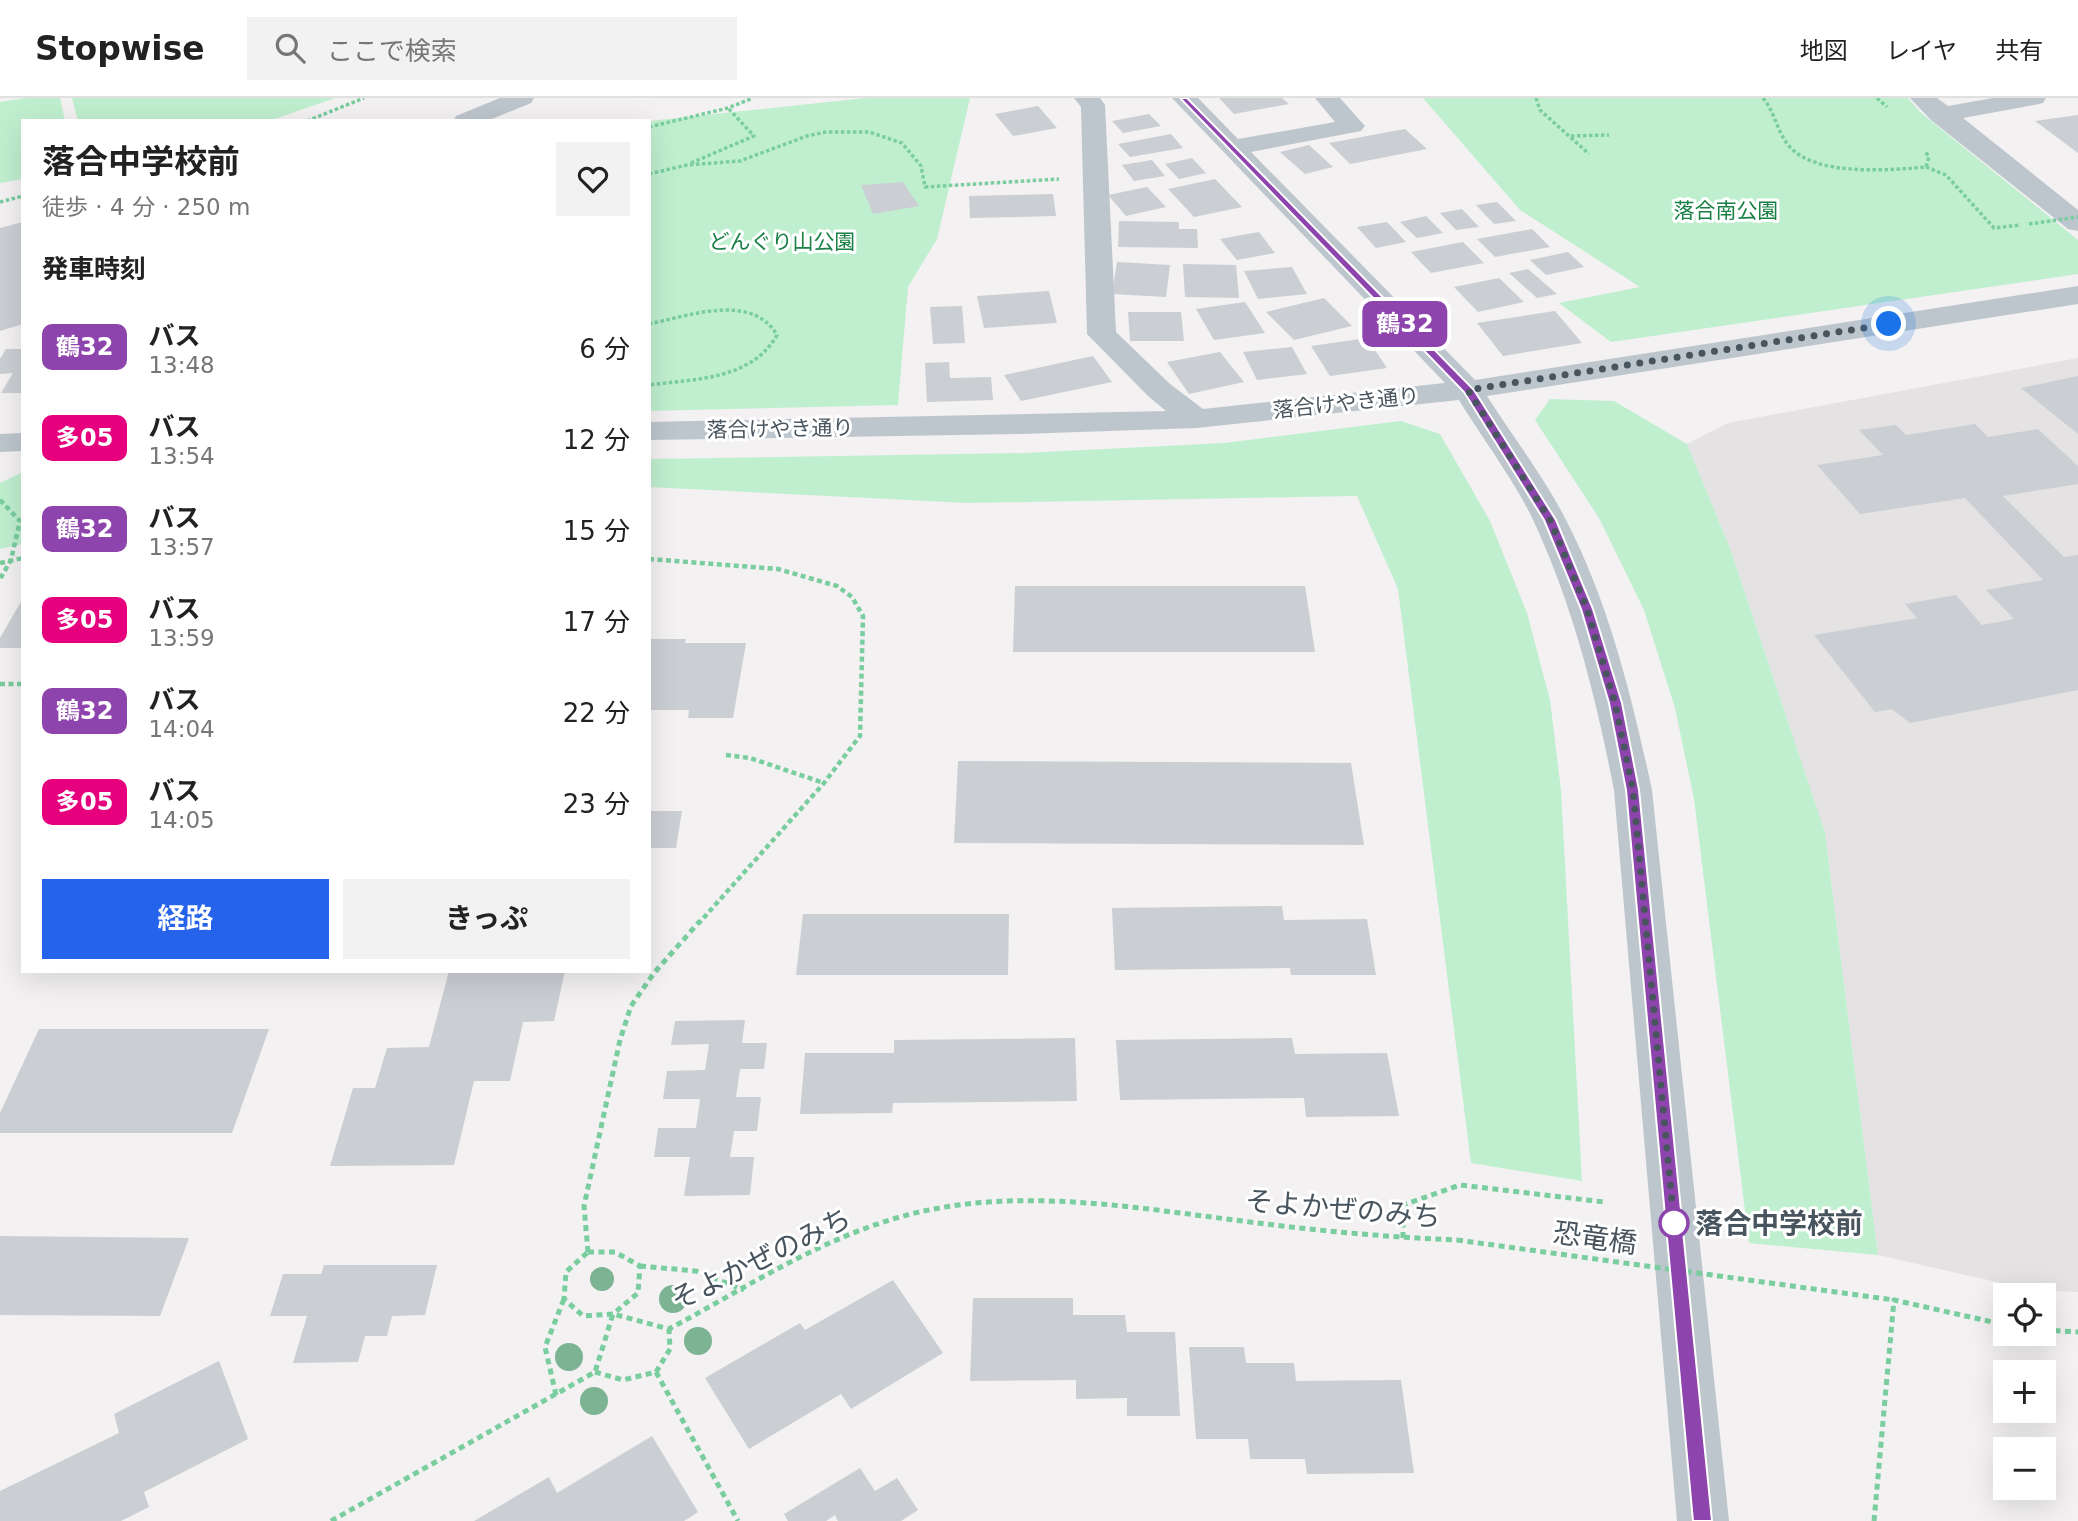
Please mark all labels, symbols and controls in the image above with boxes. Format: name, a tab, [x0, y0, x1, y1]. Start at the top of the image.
search box	[247, 17, 737, 80]
text: Stopwise	[35, 29, 205, 68]
icon: search	[271, 29, 309, 67]
text: ここで検索	[327, 36, 457, 66]
text: 地図	[1800, 37, 1848, 65]
text: レイヤ	[1886, 37, 1957, 65]
text: 共有	[1995, 37, 2043, 65]
text: 落合中学校前	[42, 142, 240, 181]
button: heart	[556, 142, 630, 216]
text: 徒歩 · 4 分 · 250 m	[42, 194, 250, 220]
park label: 落合南公園	[1674, 199, 1779, 223]
park label: どんぐり山公園	[709, 230, 856, 254]
text: 発車時刻	[42, 254, 146, 284]
line badge: 鶴32	[1365, 301, 1445, 347]
your location	[1871, 306, 1906, 341]
text: 鶴32	[1376, 310, 1434, 338]
text: バス	[148, 321, 200, 351]
text: 鶴32	[56, 333, 113, 361]
text: 6 分	[579, 334, 630, 364]
text: 13:48	[148, 352, 215, 378]
street label: 落合けやき通り	[1272, 383, 1420, 423]
text: バス	[148, 412, 200, 442]
street label: 落合けやき通り	[706, 416, 854, 442]
text: 多05	[56, 424, 113, 452]
text: 12 分	[563, 425, 630, 455]
text: 13:54	[148, 443, 215, 469]
text: バス	[148, 503, 200, 533]
text: 鶴32	[56, 515, 113, 543]
text: 15 分	[563, 516, 630, 546]
text: 13:57	[148, 534, 215, 560]
text: バス	[148, 594, 200, 624]
text: 多05	[56, 606, 113, 634]
text: 17 分	[563, 607, 630, 637]
text: 13:59	[148, 625, 215, 651]
text: バス	[148, 685, 200, 715]
text: 鶴32	[56, 697, 113, 725]
text: 22 分	[563, 698, 630, 728]
text: 14:04	[148, 716, 215, 742]
text: バス	[148, 776, 200, 806]
text: 多05	[56, 788, 113, 816]
text: 23 分	[563, 789, 630, 819]
text: 14:05	[148, 807, 215, 833]
button: 経路	[42, 879, 329, 959]
button: きっぷ	[343, 879, 630, 959]
street label: そよかぜのみち	[1244, 1184, 1442, 1234]
street label: そよかぜのみち	[666, 1201, 856, 1317]
place label: 落合中学校前	[1695, 1207, 1863, 1240]
marker: 落合中学校前	[1659, 1208, 1689, 1238]
street label: 恐竜橋	[1551, 1216, 1639, 1260]
map controls	[1993, 1283, 2056, 1500]
button: locate	[1993, 1283, 2056, 1346]
button: +	[1993, 1360, 2056, 1423]
button: −	[1993, 1437, 2056, 1500]

